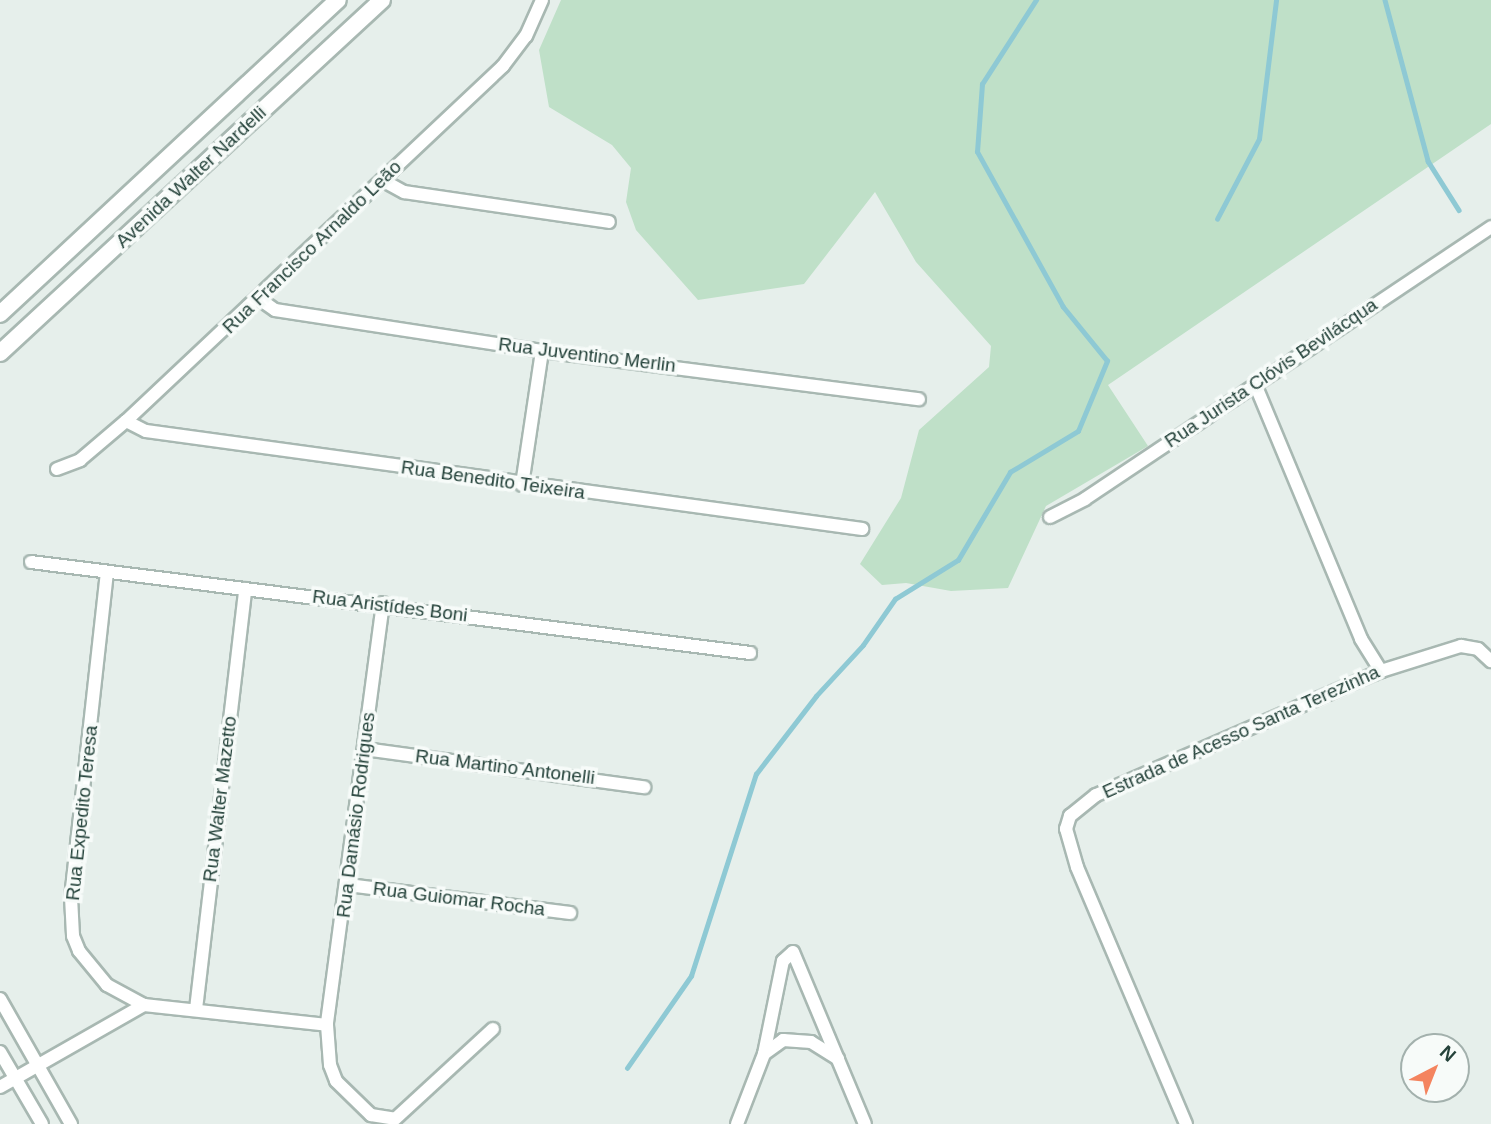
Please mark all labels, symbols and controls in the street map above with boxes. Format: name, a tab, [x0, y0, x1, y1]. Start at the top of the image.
street label: Avenida Walter Nardelli	[111, 101, 271, 253]
street label: Rua Francisco Arnaldo Leão	[217, 155, 407, 339]
street label: Rua Jurista Clóvis Bevilácqua	[1160, 293, 1382, 453]
street label: Rua Juventino Merlin	[497, 333, 677, 377]
street label: Rua Benedito Teixeira	[399, 456, 587, 504]
street label: Rua Aristídes Boni	[311, 585, 469, 627]
street label: Estrada de Acesso Santa Terezinha	[1098, 660, 1384, 804]
street label: Rua Damásio Rodrigues	[332, 711, 380, 919]
street label: Rua Walter Mazetto	[198, 715, 242, 883]
street label: Rua Expedito Teresa	[61, 724, 103, 902]
street label: Rua Martino Antonelli	[413, 745, 597, 789]
street label: Rua Guiomar Rocha	[372, 877, 546, 921]
north arrow	[1400, 1033, 1470, 1103]
text: N	[1436, 1041, 1460, 1066]

